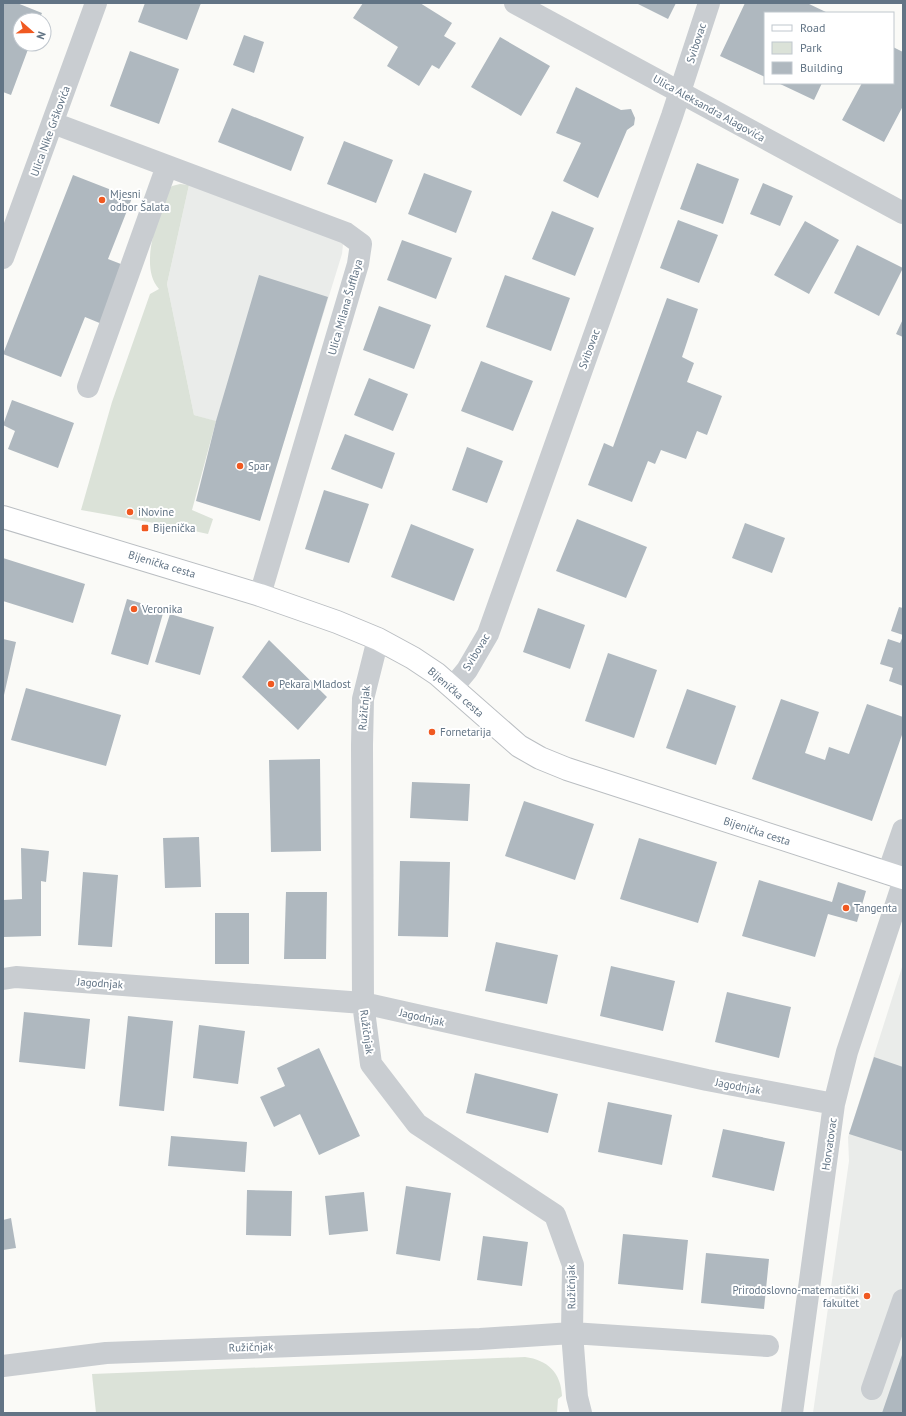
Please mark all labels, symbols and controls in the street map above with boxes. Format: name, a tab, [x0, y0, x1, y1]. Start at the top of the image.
north arrow	[12, 12, 52, 52]
legend	[764, 12, 894, 84]
text: Road	[800, 20, 825, 35]
street label: Svibovac	[683, 21, 709, 65]
text: N	[34, 30, 49, 41]
text: Park	[800, 40, 822, 55]
text: Building	[800, 60, 843, 75]
street label: Ulica Aleksandra Alagovića	[650, 71, 768, 145]
street label: Ulica Nike Grškovića	[27, 84, 73, 178]
place label: Mjesni odbor Šalata	[110, 187, 169, 214]
marker: Mjesni odbor Šalata	[97, 195, 107, 205]
street label: Ulica Milana Šufflaya	[325, 257, 365, 357]
street label: Svibovac	[575, 327, 603, 371]
place label: Spar	[248, 459, 269, 473]
marker: Spar	[235, 461, 245, 471]
place label: iNovine	[138, 505, 174, 519]
marker: iNovine	[125, 507, 135, 517]
place label: Bijenička	[153, 521, 196, 535]
marker: Bijenička	[140, 523, 150, 533]
street label: Bijenička cesta	[127, 547, 197, 581]
place label: Veronika	[141, 602, 183, 616]
marker: Veronika	[129, 604, 139, 614]
street label: Svibovac	[459, 631, 493, 673]
street label: Bijenička cesta	[425, 664, 487, 720]
place label: Pekara Mladost	[279, 677, 351, 691]
marker: Pekara Mladost	[266, 679, 276, 689]
street label: Ružičnjak	[355, 684, 373, 731]
place label: Fornetarija	[440, 725, 491, 739]
marker: Fornetarija	[427, 727, 437, 737]
street label: Bijenička cesta	[722, 814, 792, 848]
place label: Tangenta	[854, 901, 897, 915]
marker: Tangenta	[841, 903, 851, 913]
street label: Jagodnjak	[76, 974, 124, 992]
street label: Jagodnjak	[397, 1005, 447, 1029]
street label: Ružičnjak	[357, 1009, 377, 1056]
street label: Jagodnjak	[713, 1075, 763, 1097]
street label: Horvatovac	[818, 1117, 840, 1171]
street label: Ružičnjak	[564, 1264, 578, 1310]
place label: Prirodoslovno-matematički fakultet	[732, 1283, 859, 1310]
marker: Prirodoslovno-matematički fakultet	[862, 1291, 872, 1301]
street label: Ružičnjak	[228, 1339, 274, 1355]

